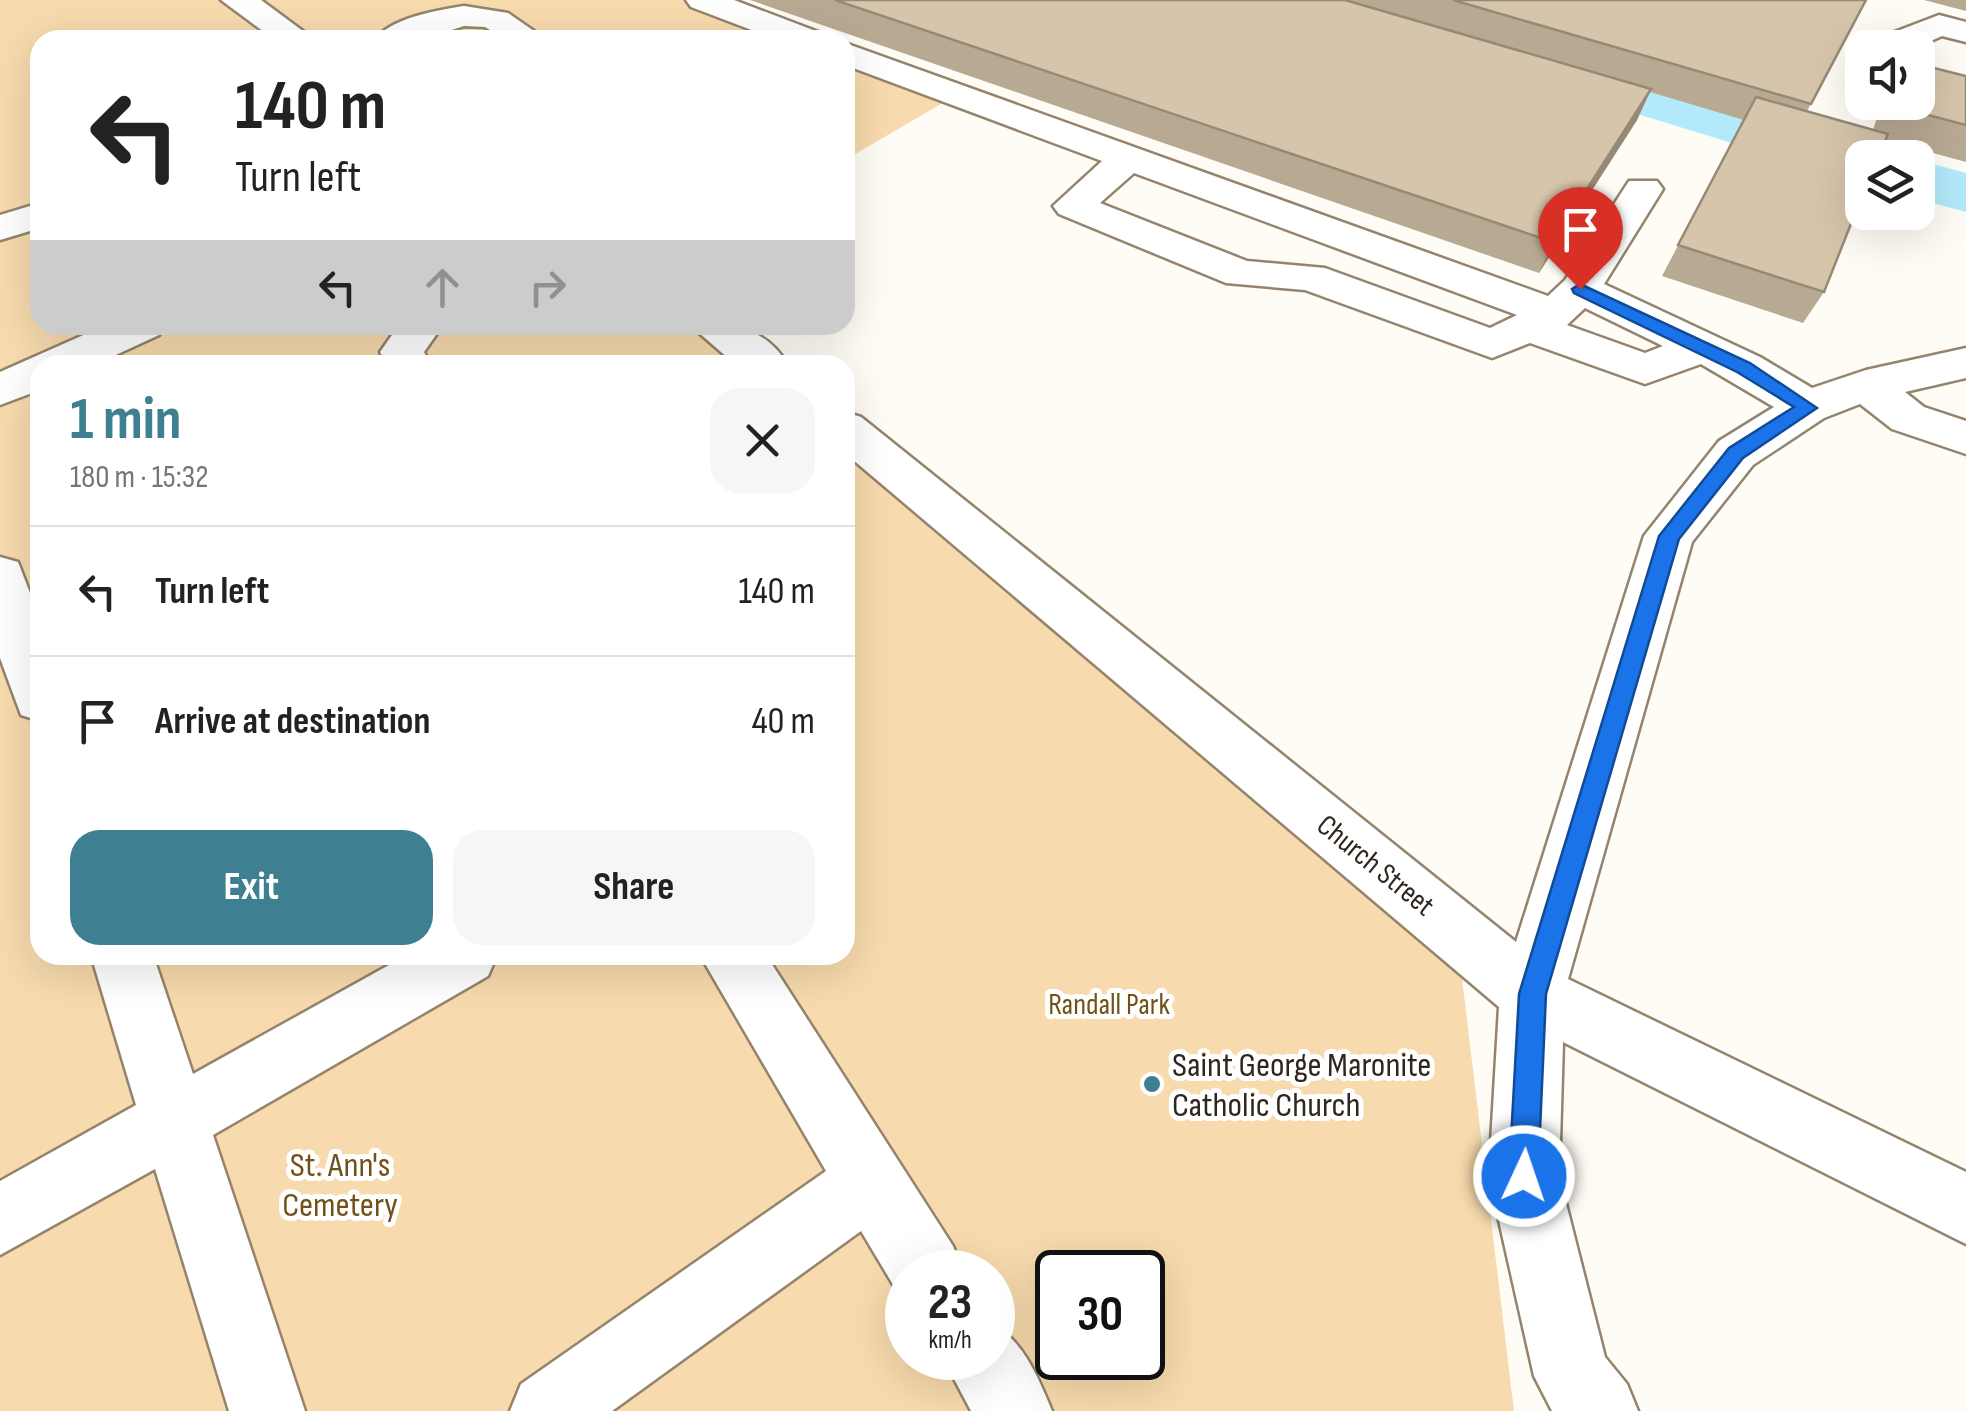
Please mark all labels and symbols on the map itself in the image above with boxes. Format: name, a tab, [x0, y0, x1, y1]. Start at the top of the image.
pin	[1538, 187, 1623, 290]
street label: Church Street	[1309, 807, 1441, 924]
park label: Randall Park	[1048, 987, 1170, 1023]
place label: Saint George Maronite Catholic Church	[1172, 1044, 1431, 1127]
marker: Saint George Maronite Catholic Church	[1141, 1073, 1163, 1095]
position arrow	[1472, 1124, 1576, 1228]
park label: St. Ann's Cemetery	[282, 1144, 398, 1227]
speed limit sign: 30	[1035, 1250, 1165, 1380]

